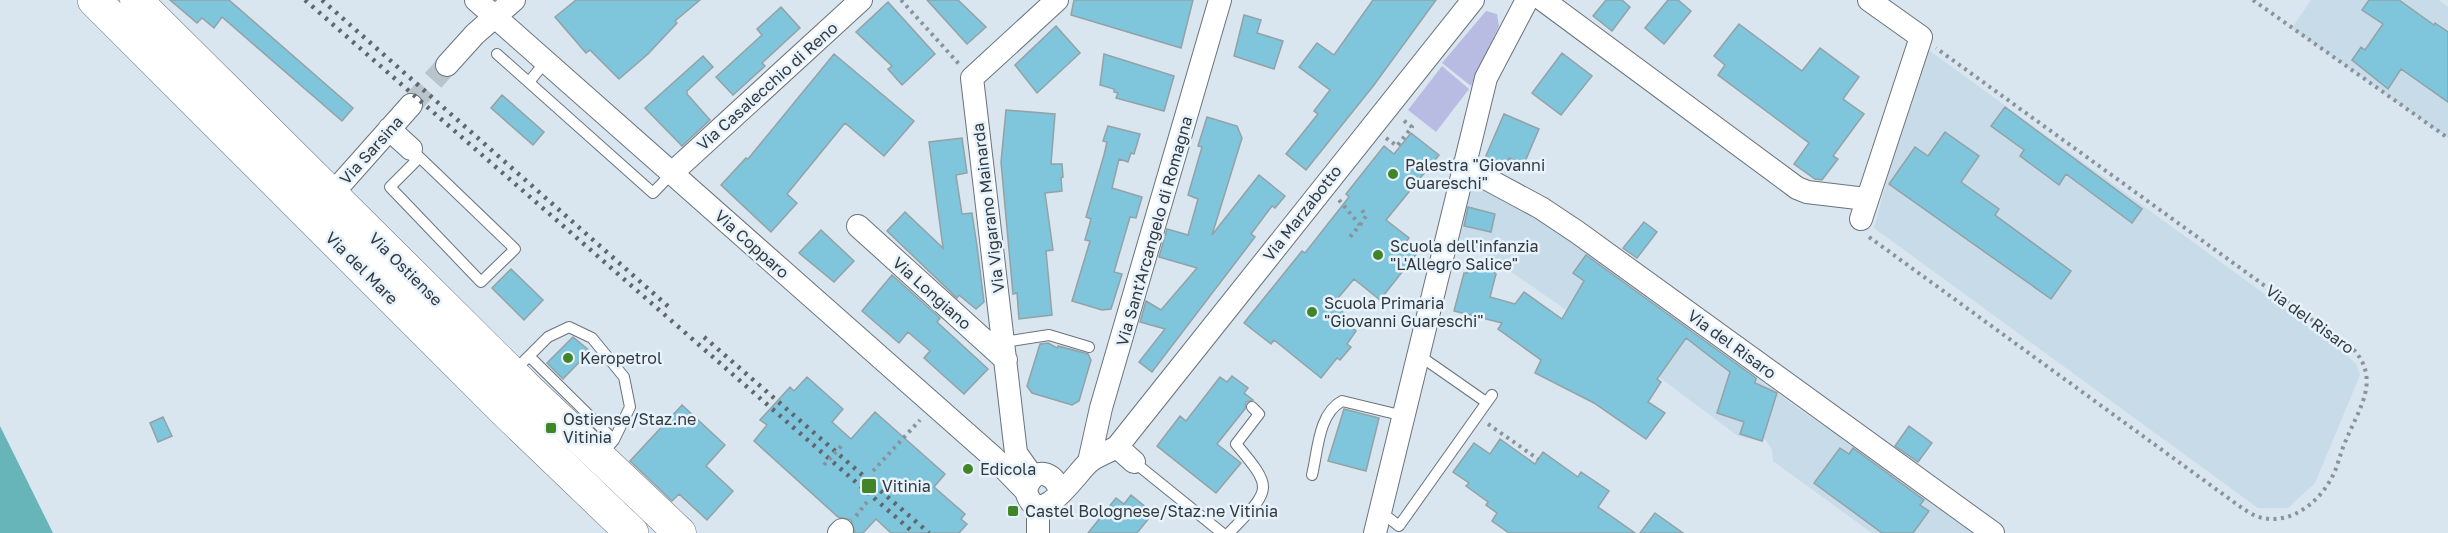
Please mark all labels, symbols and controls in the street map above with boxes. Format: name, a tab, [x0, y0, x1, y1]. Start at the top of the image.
street label: Via Casalecchio di Reno	[693, 18, 841, 154]
street label: Via Sarsina	[335, 112, 407, 188]
street label: Via Sant'Arcangelo di Romagna	[1112, 114, 1196, 348]
street label: Via Vigarano Mainarda	[968, 122, 1008, 294]
place label: Palestra "Giovanni Guareschi"	[1405, 155, 1545, 193]
street label: Via Marzabotto	[1258, 161, 1346, 265]
marker: Palestra "Giovanni Guareschi"	[1386, 167, 1400, 181]
street label: Via Copparo	[711, 205, 793, 283]
street label: Via del Mare	[322, 228, 402, 308]
street label: Via Ostiense	[365, 228, 447, 310]
place label: Scuola dell'infanzia "L'Allegro Salice"	[1390, 236, 1539, 274]
marker: Scuola dell'infanzia "L'Allegro Salice"	[1371, 248, 1385, 262]
street label: Via Longiano	[888, 252, 976, 334]
street label: Via del Risaro	[2262, 280, 2358, 358]
place label: Scuola Primaria "Giovanni Guareschi"	[1324, 293, 1484, 331]
marker: Scuola Primaria "Giovanni Guareschi"	[1305, 305, 1319, 319]
street label: Via del Risaro	[1684, 305, 1780, 383]
place label: Keropetrol	[580, 348, 662, 368]
marker: Keropetrol	[561, 351, 575, 365]
place label: Ostiense/Staz.ne Vitinia	[563, 409, 696, 447]
marker: Ostiense/Staz.ne Vitinia	[544, 421, 558, 435]
place label: Edicola	[980, 459, 1036, 479]
marker: Edicola	[961, 462, 975, 476]
place label: Vitinia	[882, 476, 931, 496]
marker: Vitinia	[860, 477, 878, 495]
place label: Castel Bolognese/Staz.ne Vitinia	[1025, 501, 1278, 521]
marker: Castel Bolognese/Staz.ne Vitinia	[1006, 504, 1020, 518]

